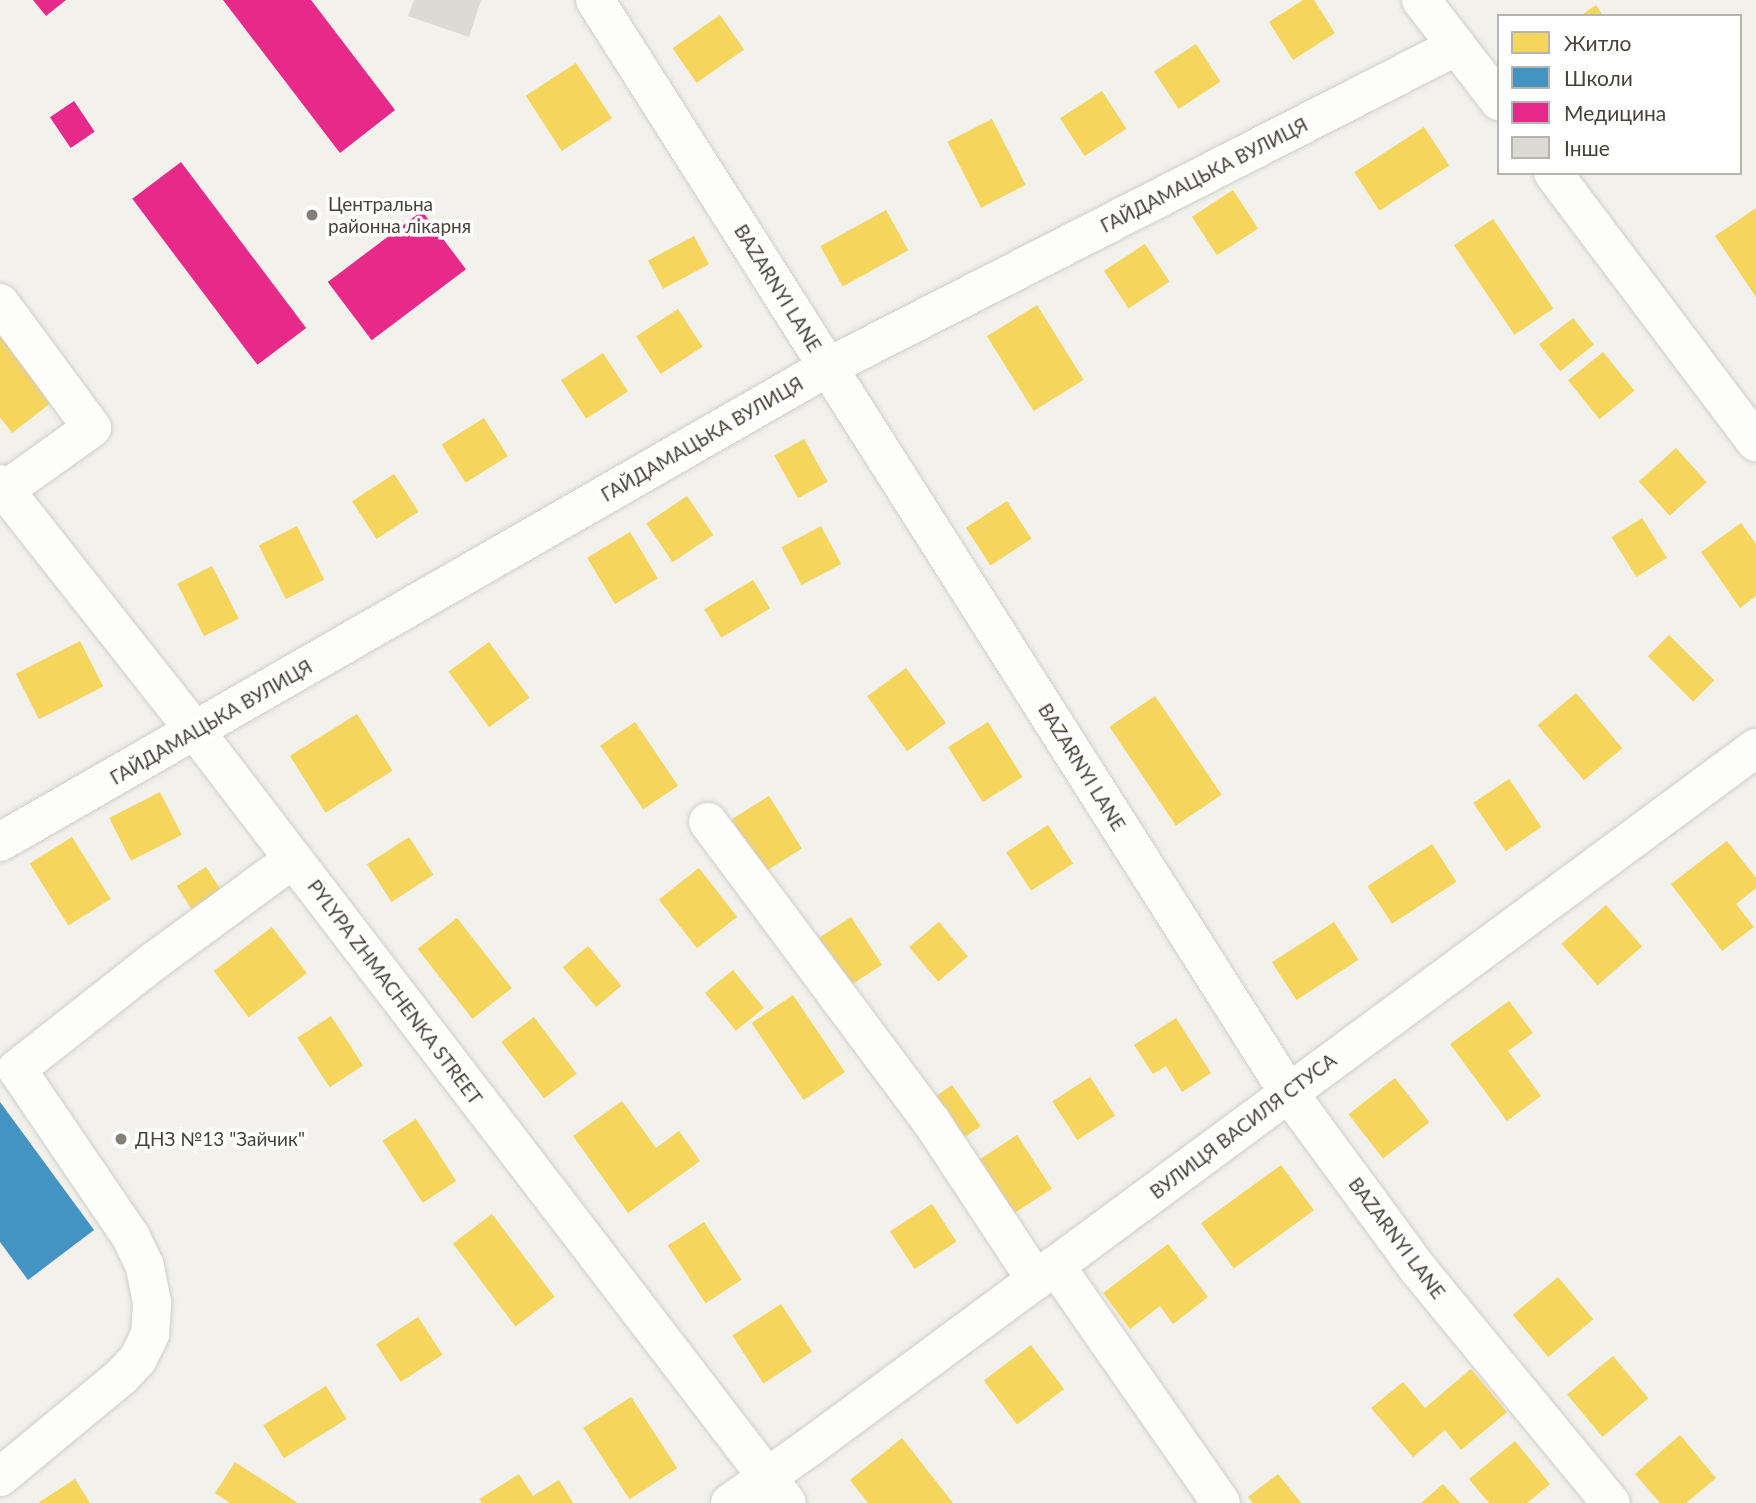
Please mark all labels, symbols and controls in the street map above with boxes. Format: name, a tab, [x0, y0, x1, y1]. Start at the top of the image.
legend	[1497, 14, 1742, 175]
text: Житло	[1564, 30, 1631, 55]
text: Школи	[1564, 65, 1633, 90]
text: Медицина	[1564, 100, 1666, 125]
street label: ГАЙДАМАЦЬКА ВУЛИЦЯ	[1097, 113, 1311, 237]
text: Інше	[1564, 135, 1610, 160]
place label: Центральна районна лікарня	[328, 193, 471, 237]
marker: Центральна районна лікарня	[302, 205, 322, 225]
street label: BAZARNYI LANE	[730, 220, 826, 356]
street label: ГАЙДАМАЦЬКА ВУЛИЦЯ	[597, 372, 807, 506]
street label: ГАЙДАМАЦЬКА ВУЛИЦЯ	[106, 655, 316, 789]
street label: BAZARNYI LANE	[1034, 699, 1130, 835]
street label: PYLYPA ZHMACHENKA STREET	[303, 875, 487, 1109]
street label: ВУЛИЦЯ ВАСИЛЯ СТУСА	[1145, 1048, 1341, 1204]
place label: ДНЗ №13 "Зайчик"	[135, 1128, 305, 1150]
marker: ДНЗ №13 "Зайчик"	[113, 1131, 129, 1147]
street label: BAZARNYI LANE	[1344, 1173, 1450, 1303]

